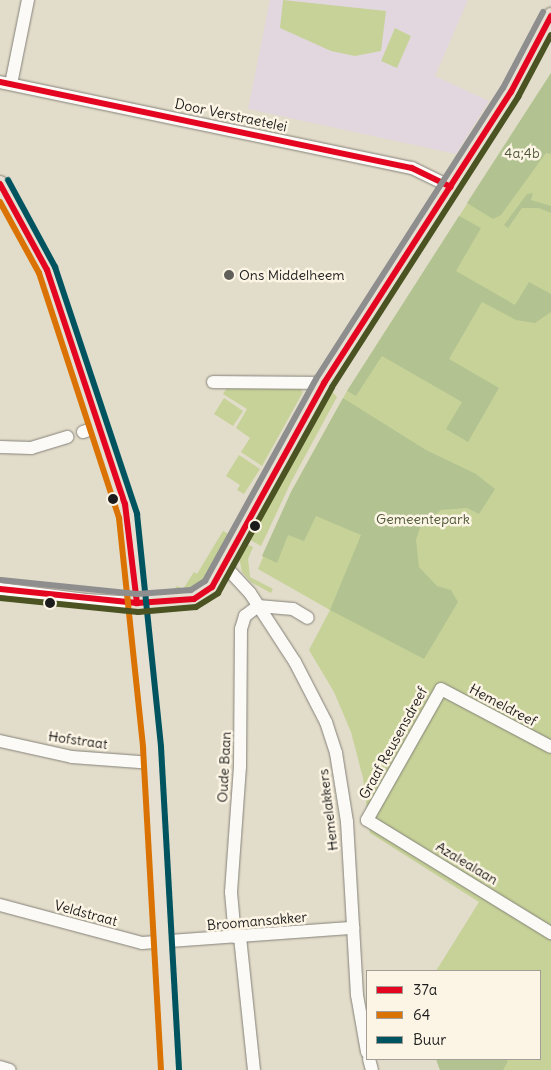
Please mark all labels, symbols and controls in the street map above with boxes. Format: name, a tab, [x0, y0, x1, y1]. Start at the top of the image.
street label: Door Verstraetelei	[173, 95, 289, 135]
park label: 4a;4b	[504, 145, 540, 161]
place label: Ons Middelheem	[239, 267, 345, 283]
marker: Ons Middelheem	[223, 269, 235, 281]
unlabelled marker	[108, 494, 118, 504]
park label: Gemeentepark	[376, 511, 470, 527]
unlabelled marker	[250, 521, 260, 531]
unlabelled marker	[45, 598, 55, 608]
street label: Hemeldreef	[467, 680, 539, 730]
street label: Graaf Reusensdreef	[355, 684, 431, 802]
street label: Hofstraat	[47, 728, 109, 752]
street label: Oude Baan	[214, 731, 234, 803]
street label: Hemelakkers	[315, 768, 341, 852]
street label: Azalealaan	[433, 838, 501, 888]
street label: Veldstraat	[53, 897, 119, 929]
street label: Broomansakker	[206, 908, 308, 934]
legend	[366, 970, 541, 1060]
text: 37a	[413, 980, 437, 999]
text: 64	[413, 1005, 430, 1024]
text: Buur	[413, 1030, 446, 1049]

